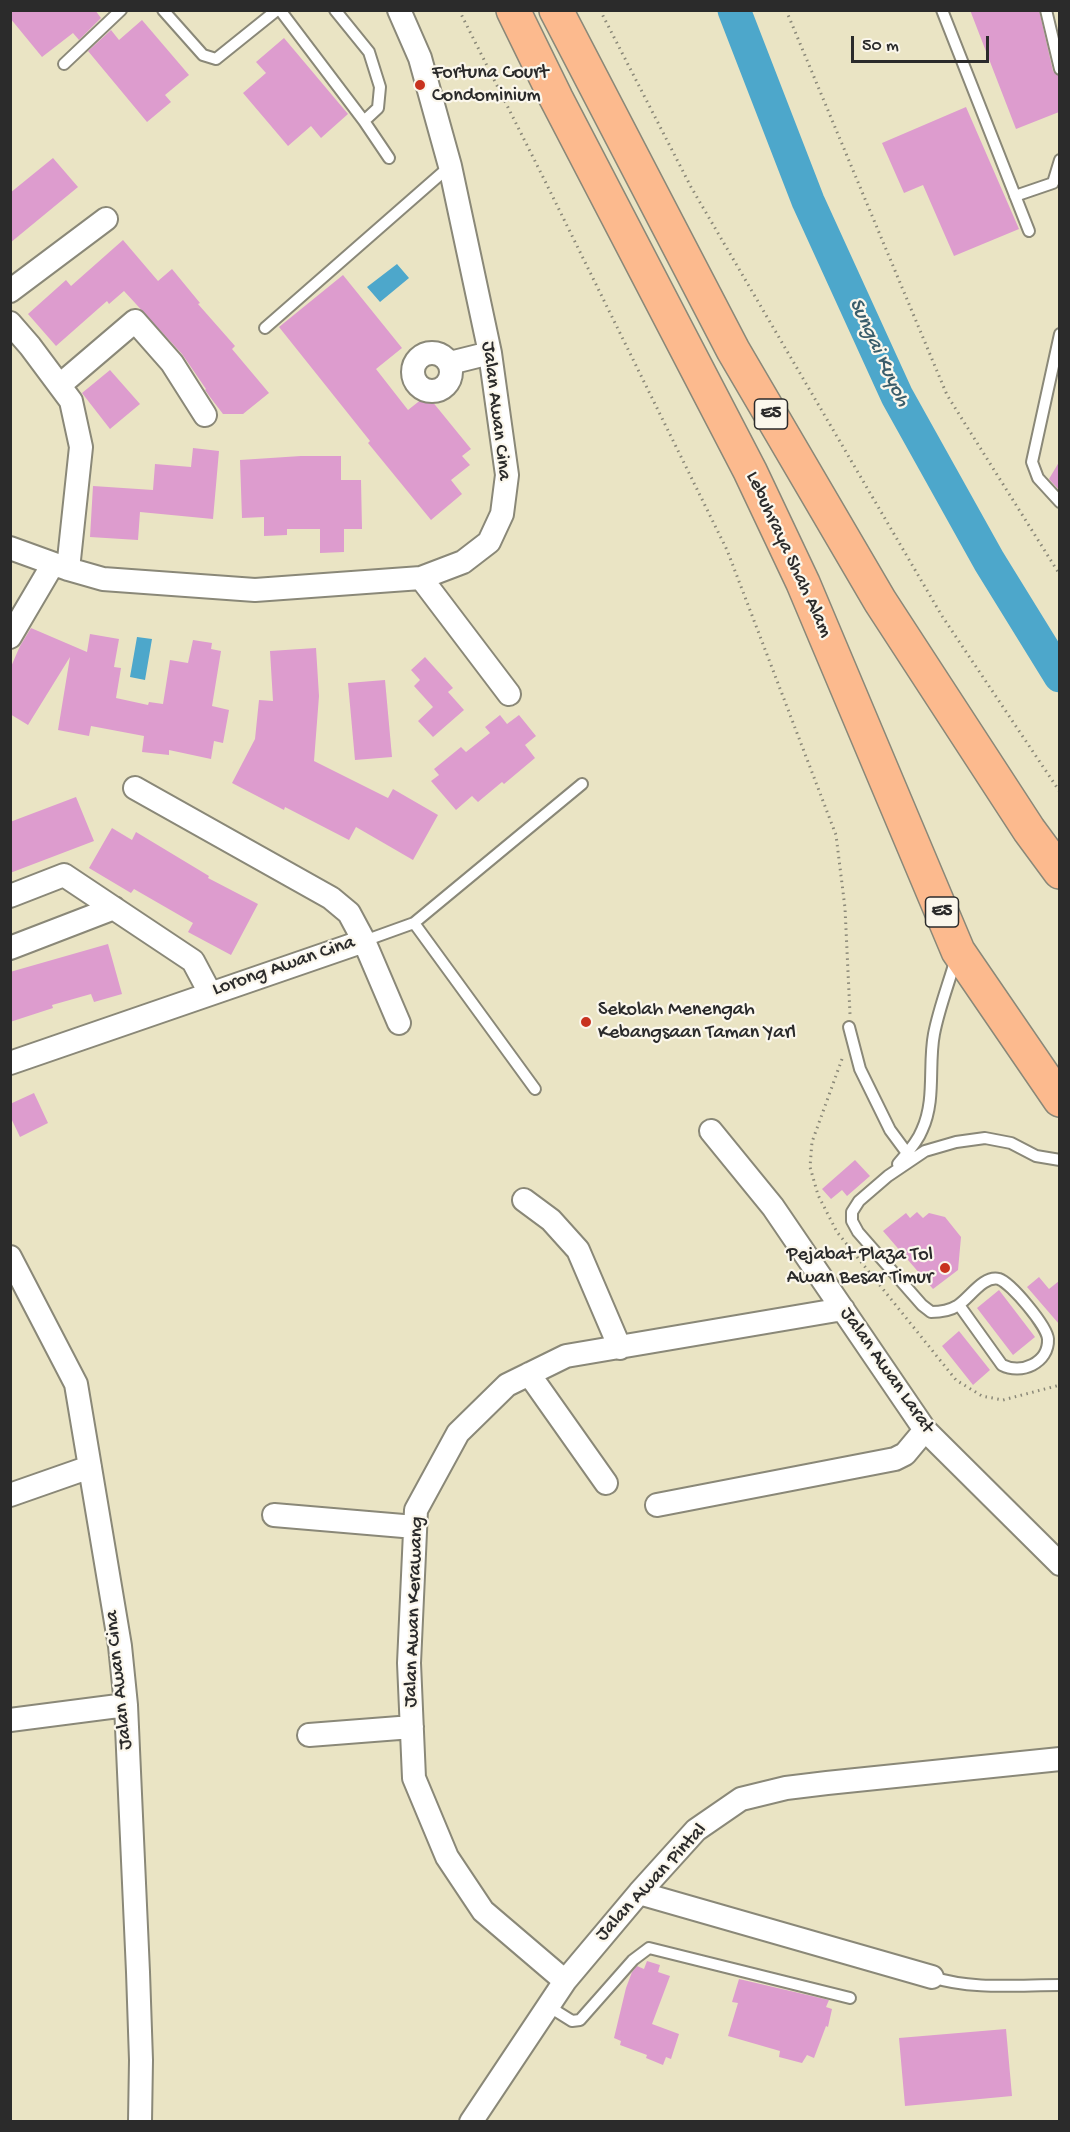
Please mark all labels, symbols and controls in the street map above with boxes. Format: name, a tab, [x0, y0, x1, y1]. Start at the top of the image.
scale bar	[854, 24, 992, 62]
text: 50 m	[862, 36, 899, 57]
place label: Fortuna Court Condominium	[432, 62, 548, 109]
marker: Fortuna Court Condominium	[413, 78, 427, 92]
water label: Sungai Kuyoh	[842, 295, 914, 411]
street label: Jalan Awan Cina	[475, 340, 515, 482]
road number: E5	[754, 399, 788, 429]
street label: Lebuhraya Shah Alam	[739, 468, 837, 642]
road number: E5	[926, 897, 958, 927]
street label: Lorong Awan Cina	[210, 931, 358, 1003]
place label: Sekolah Menengah Kebangsaan Taman Yarl	[598, 999, 796, 1046]
marker: Sekolah Menengah Kebangsaan Taman Yarl	[579, 1015, 593, 1029]
place label: Pejabat Plaza Tol Awan Besar Timur	[786, 1244, 933, 1291]
marker: Pejabat Plaza Tol Awan Besar Timur	[938, 1261, 952, 1275]
street label: Jalan Awan Larat	[833, 1303, 939, 1439]
street label: Jalan Awan Kerawang	[400, 1516, 430, 1708]
street label: Jalan Awan Cina	[101, 1609, 139, 1751]
street label: Jalan Awan Pintal	[591, 1819, 713, 1947]

